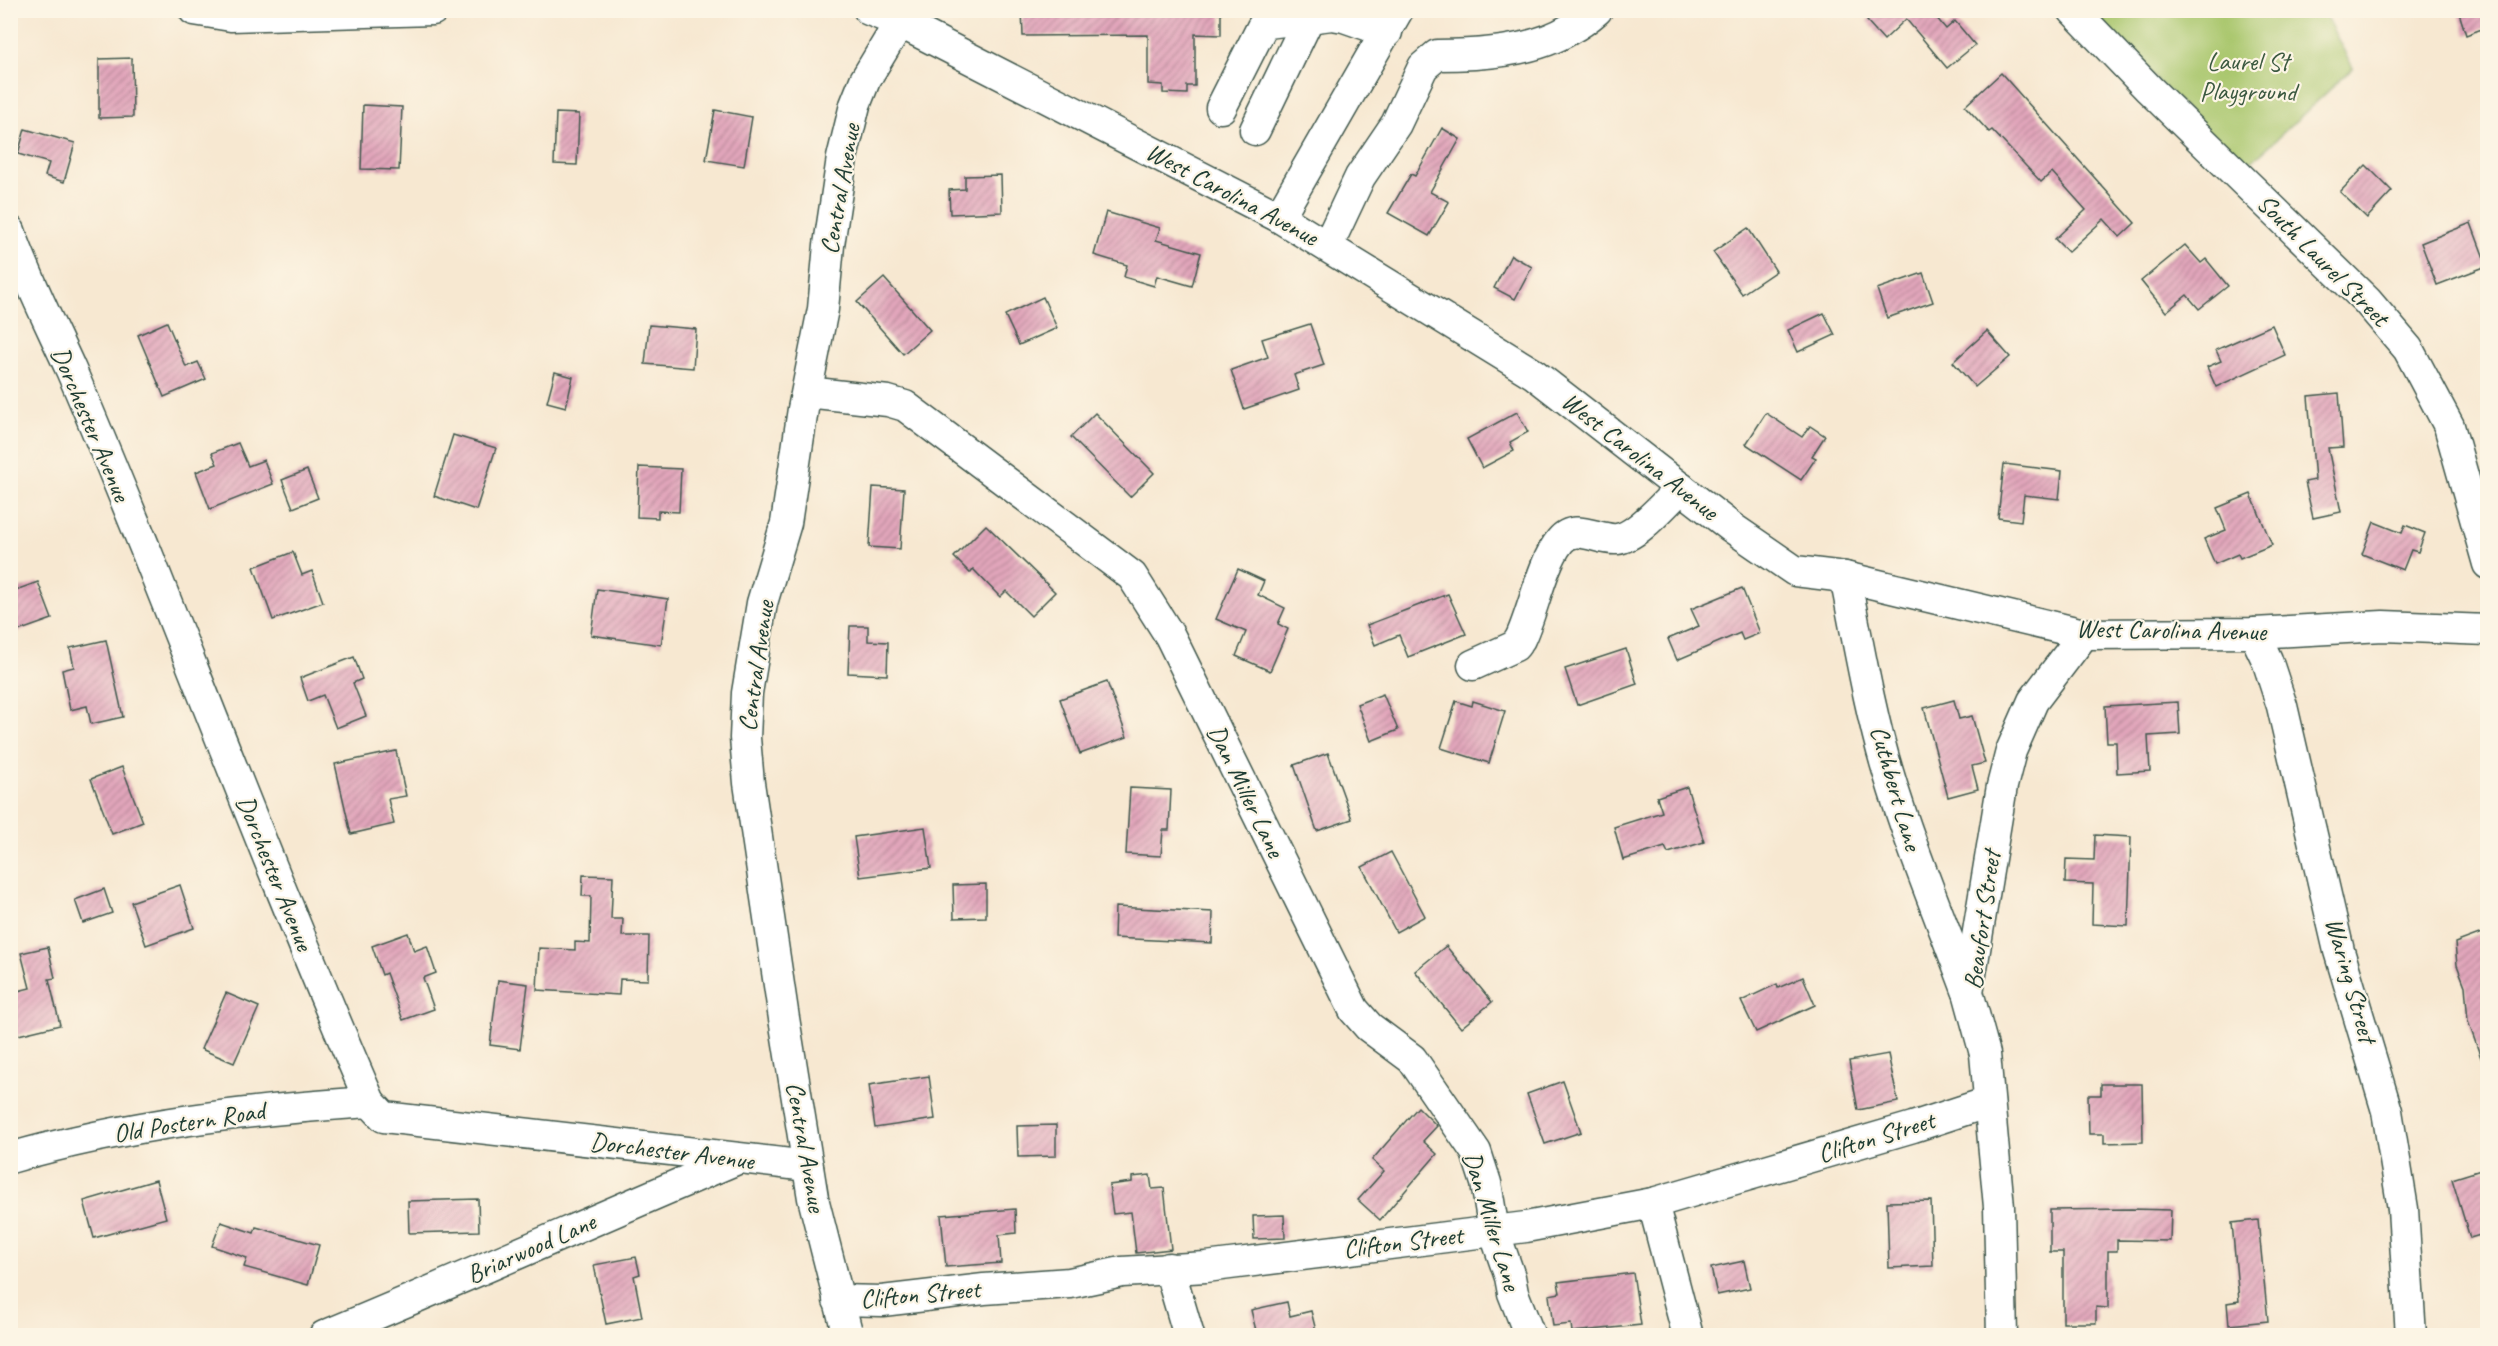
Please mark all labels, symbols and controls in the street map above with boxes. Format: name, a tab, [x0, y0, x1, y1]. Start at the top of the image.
park label: Laurel St Playground	[2200, 45, 2300, 108]
street label: Central Avenue	[812, 120, 868, 257]
street label: West Carolina Avenue	[1140, 135, 1325, 254]
street label: South Laurel Street	[2250, 187, 2398, 335]
street label: Dorchester Avenue	[44, 342, 139, 508]
street label: West Carolina Avenue	[1555, 385, 1726, 528]
street label: Central Avenue	[731, 597, 782, 733]
street label: West Carolina Avenue	[2076, 612, 2268, 648]
street label: Dan Miller Lane	[1200, 719, 1293, 864]
street label: Cuthbert Lane	[1863, 722, 1930, 856]
street label: Dorchester Avenue	[229, 791, 322, 957]
street label: Beaufort Street	[1956, 845, 2009, 991]
street label: Waring Street	[2317, 914, 2385, 1049]
street label: Central Avenue	[778, 1079, 834, 1216]
street label: Old Postern Road	[111, 1093, 271, 1150]
street label: Clifton Street	[1814, 1103, 1941, 1170]
street label: Dorchester Avenue	[588, 1125, 757, 1178]
street label: Dan Miller Lane	[1455, 1148, 1529, 1296]
street label: Briarwood Lane	[461, 1204, 602, 1291]
street label: Clifton Street	[1341, 1218, 1467, 1266]
street label: Clifton Street	[859, 1272, 984, 1316]

